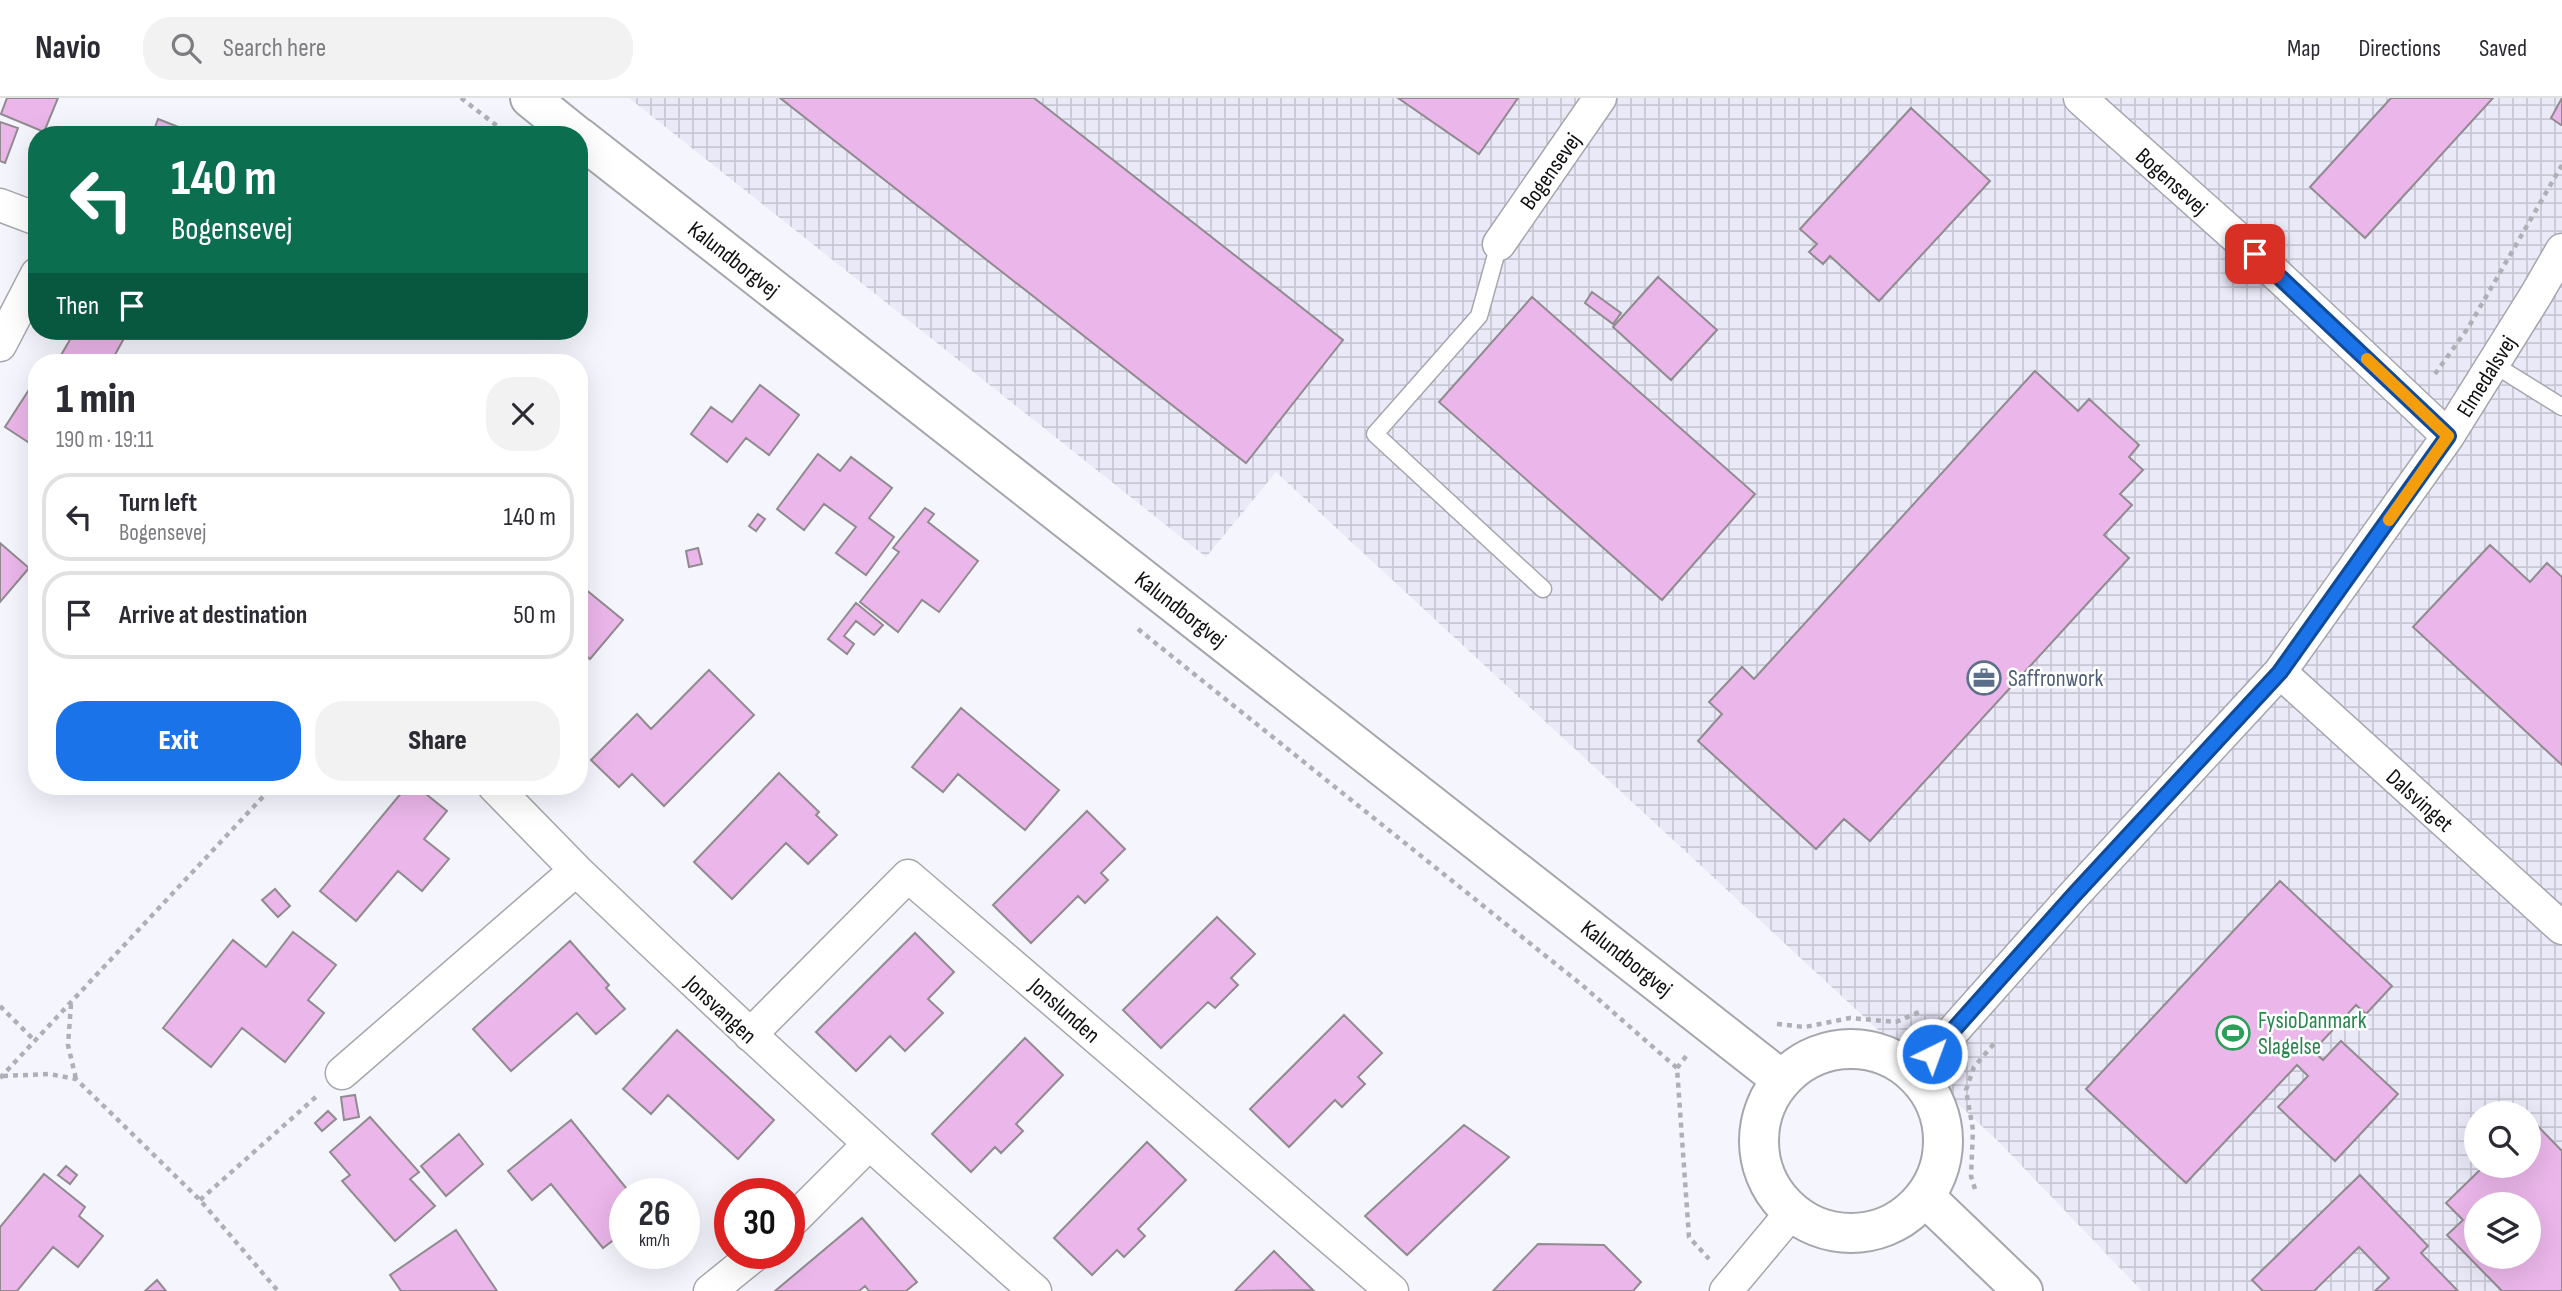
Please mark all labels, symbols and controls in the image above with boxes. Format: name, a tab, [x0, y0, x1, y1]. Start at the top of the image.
search box	[143, 17, 633, 80]
text: Navio	[35, 28, 101, 68]
icon: search	[167, 29, 205, 67]
text: Search here	[223, 33, 326, 64]
text: Map	[2287, 34, 2320, 63]
text: Directions	[2358, 34, 2441, 63]
text: Saved	[2479, 34, 2527, 63]
street label: Bogensevej	[1514, 128, 1587, 215]
street label: Bogensevej	[2130, 142, 2213, 221]
text: 140 m	[171, 150, 277, 209]
icon: left	[56, 154, 147, 245]
text: Bogensevej	[171, 210, 292, 249]
street label: Kalundborgvej	[682, 215, 785, 304]
pin	[2225, 224, 2285, 284]
icon: arrive	[2236, 235, 2274, 273]
icon: arrive	[113, 287, 151, 325]
text: Then	[56, 291, 99, 322]
street label: Elmedalsvej	[2451, 331, 2523, 422]
text: 1 min	[56, 374, 136, 425]
button: close	[486, 377, 560, 451]
text: 190 m · 19:11	[56, 426, 154, 454]
text: Turn left	[119, 488, 197, 519]
icon: left	[60, 498, 98, 536]
text: 140 m	[504, 502, 556, 533]
text: Bogensevej	[119, 519, 206, 547]
street label: Kalundborgvej	[1129, 565, 1232, 654]
icon: arrive	[60, 596, 98, 634]
text: Arrive at destination	[119, 600, 307, 631]
text: 50 m	[513, 600, 556, 631]
office icon: Saffronwork	[1965, 659, 2003, 697]
place label: Saffronwork	[2008, 665, 2103, 693]
button: Exit	[56, 701, 301, 781]
button: Share	[315, 701, 560, 781]
street label: Dalsvinget	[2380, 763, 2459, 838]
street label: Kalundborgvej	[1575, 914, 1678, 1003]
street label: Jonsvangen	[678, 969, 762, 1050]
street label: Jonslunden	[1022, 972, 1106, 1049]
place label: FysioDanmark Slagelse	[2258, 1007, 2367, 1061]
sports icon: FysioDanmark Slagelse	[2214, 1014, 2252, 1052]
position arrow	[1895, 1017, 1969, 1091]
map controls	[2464, 1101, 2541, 1269]
button: search	[2464, 1101, 2541, 1178]
speed limit sign: 30	[714, 1178, 805, 1269]
button: layers	[2464, 1192, 2541, 1269]
text: 26	[639, 1193, 670, 1236]
text: km/h	[639, 1230, 670, 1251]

